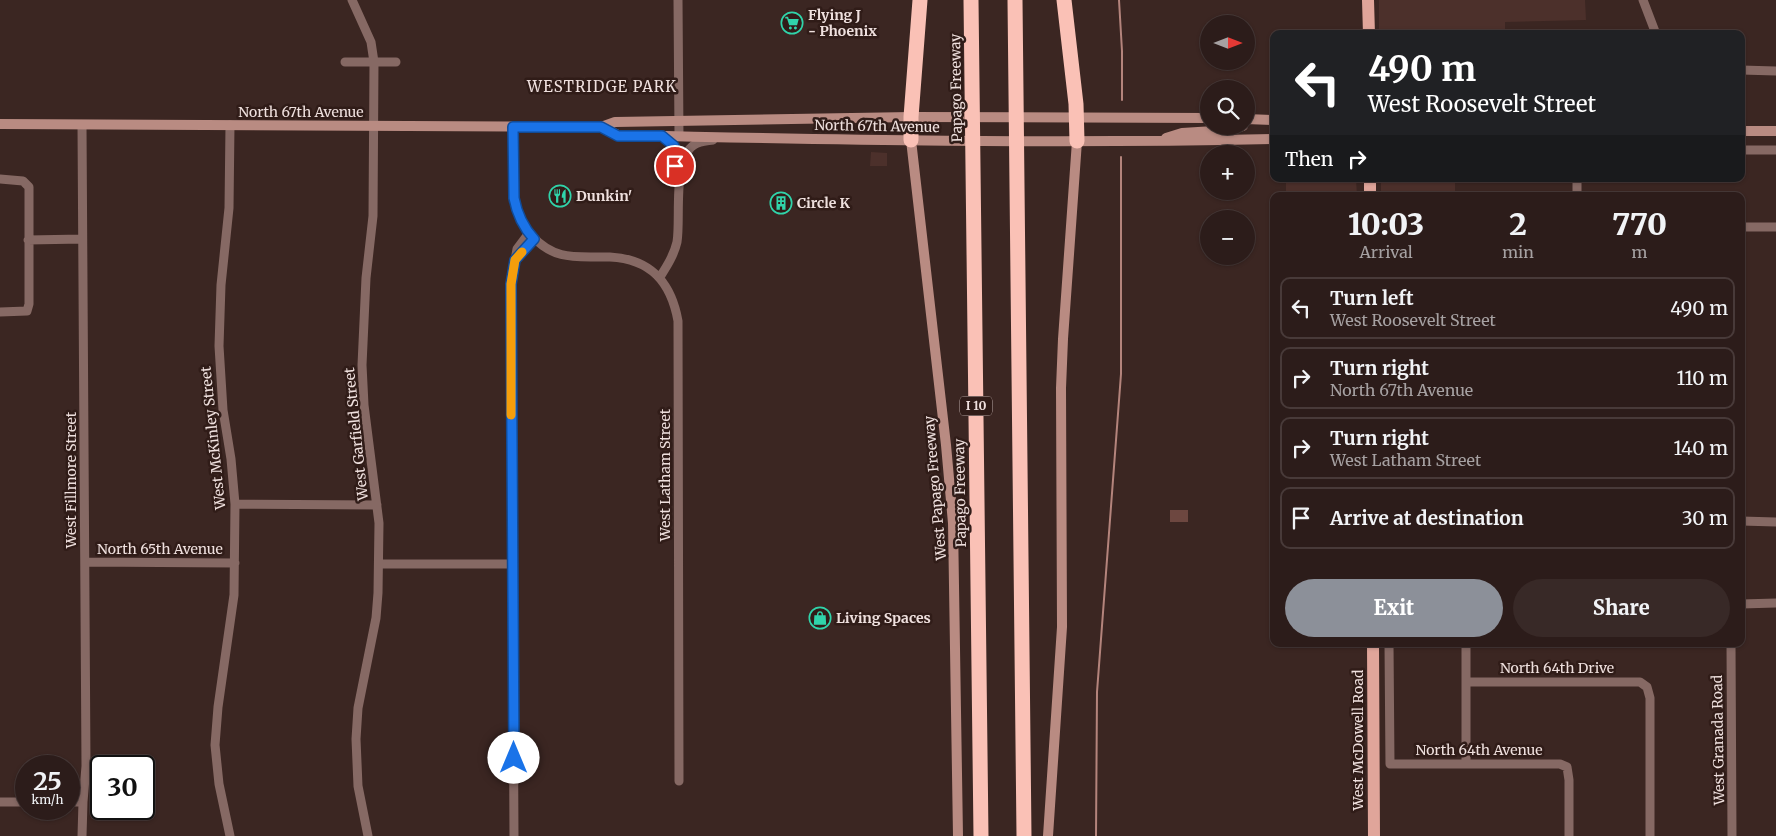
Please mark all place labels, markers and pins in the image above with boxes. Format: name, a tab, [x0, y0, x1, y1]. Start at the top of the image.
place label: Flying J - Phoenix	[808, 6, 877, 40]
supermarket icon: Flying J - Phoenix	[780, 11, 804, 35]
pin	[654, 145, 696, 187]
restaurant icon: Dunkin'	[548, 184, 572, 208]
place label: Dunkin'	[576, 187, 632, 205]
building icon: Circle K	[769, 191, 793, 215]
place label: Circle K	[797, 194, 851, 212]
shop icon: Living Spaces	[808, 606, 832, 630]
place label: Living Spaces	[836, 609, 931, 627]

